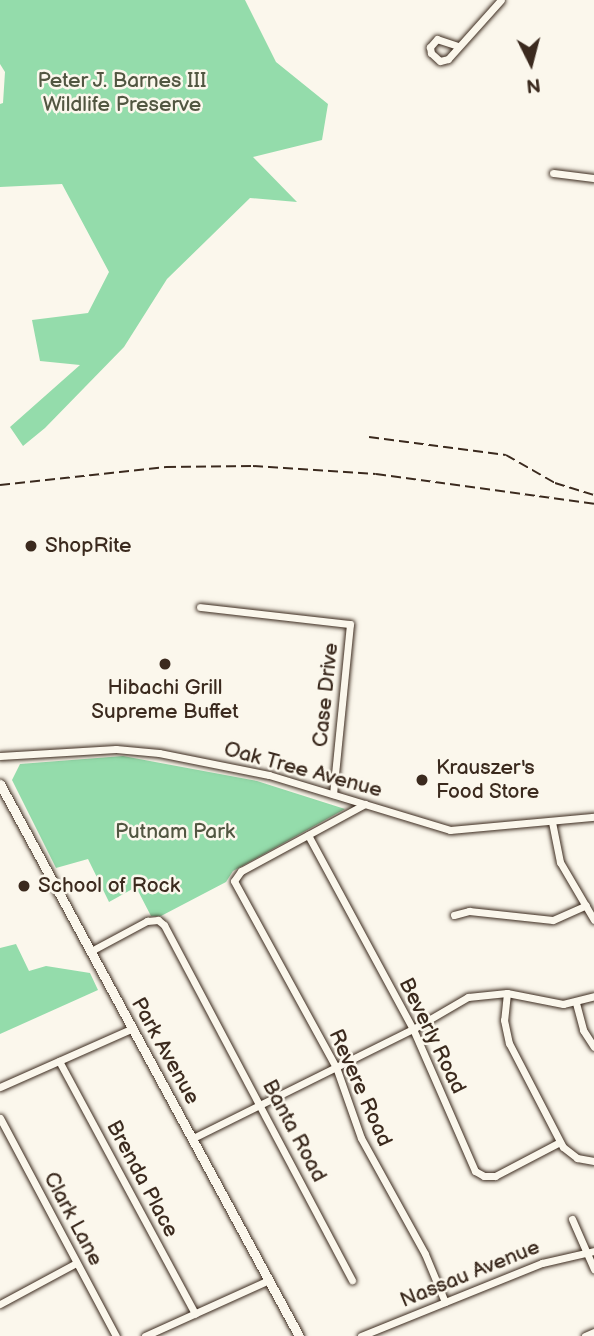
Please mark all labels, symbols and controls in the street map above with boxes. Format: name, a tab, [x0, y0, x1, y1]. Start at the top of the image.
north arrow	[496, 28, 566, 98]
park label: Peter J. Barnes III Wildlife Preserve	[37, 68, 207, 118]
text: N	[525, 72, 542, 97]
place label: ShopRite	[45, 533, 132, 559]
marker: ShopRite	[23, 538, 39, 554]
street label: Case Drive	[308, 642, 344, 748]
marker: Hibachi Grill Supreme Buffet	[157, 656, 173, 672]
place label: Hibachi Grill Supreme Buffet	[91, 675, 239, 725]
street label: Oak Tree Avenue	[221, 737, 385, 803]
place label: Krauszer's Food Store	[436, 755, 540, 805]
marker: Krauszer's Food Store	[414, 772, 430, 788]
park label: Putnam Park	[115, 819, 235, 845]
place label: School of Rock	[38, 873, 180, 899]
marker: School of Rock	[16, 878, 32, 894]
street label: Beverly Road	[393, 973, 471, 1099]
street label: Park Avenue	[125, 993, 205, 1109]
street label: Revere Road	[323, 1025, 397, 1151]
street label: Banta Road	[257, 1076, 331, 1186]
street label: Brenda Place	[101, 1116, 183, 1242]
street label: Clark Lane	[38, 1168, 108, 1270]
street label: Nassau Avenue	[397, 1235, 543, 1313]

